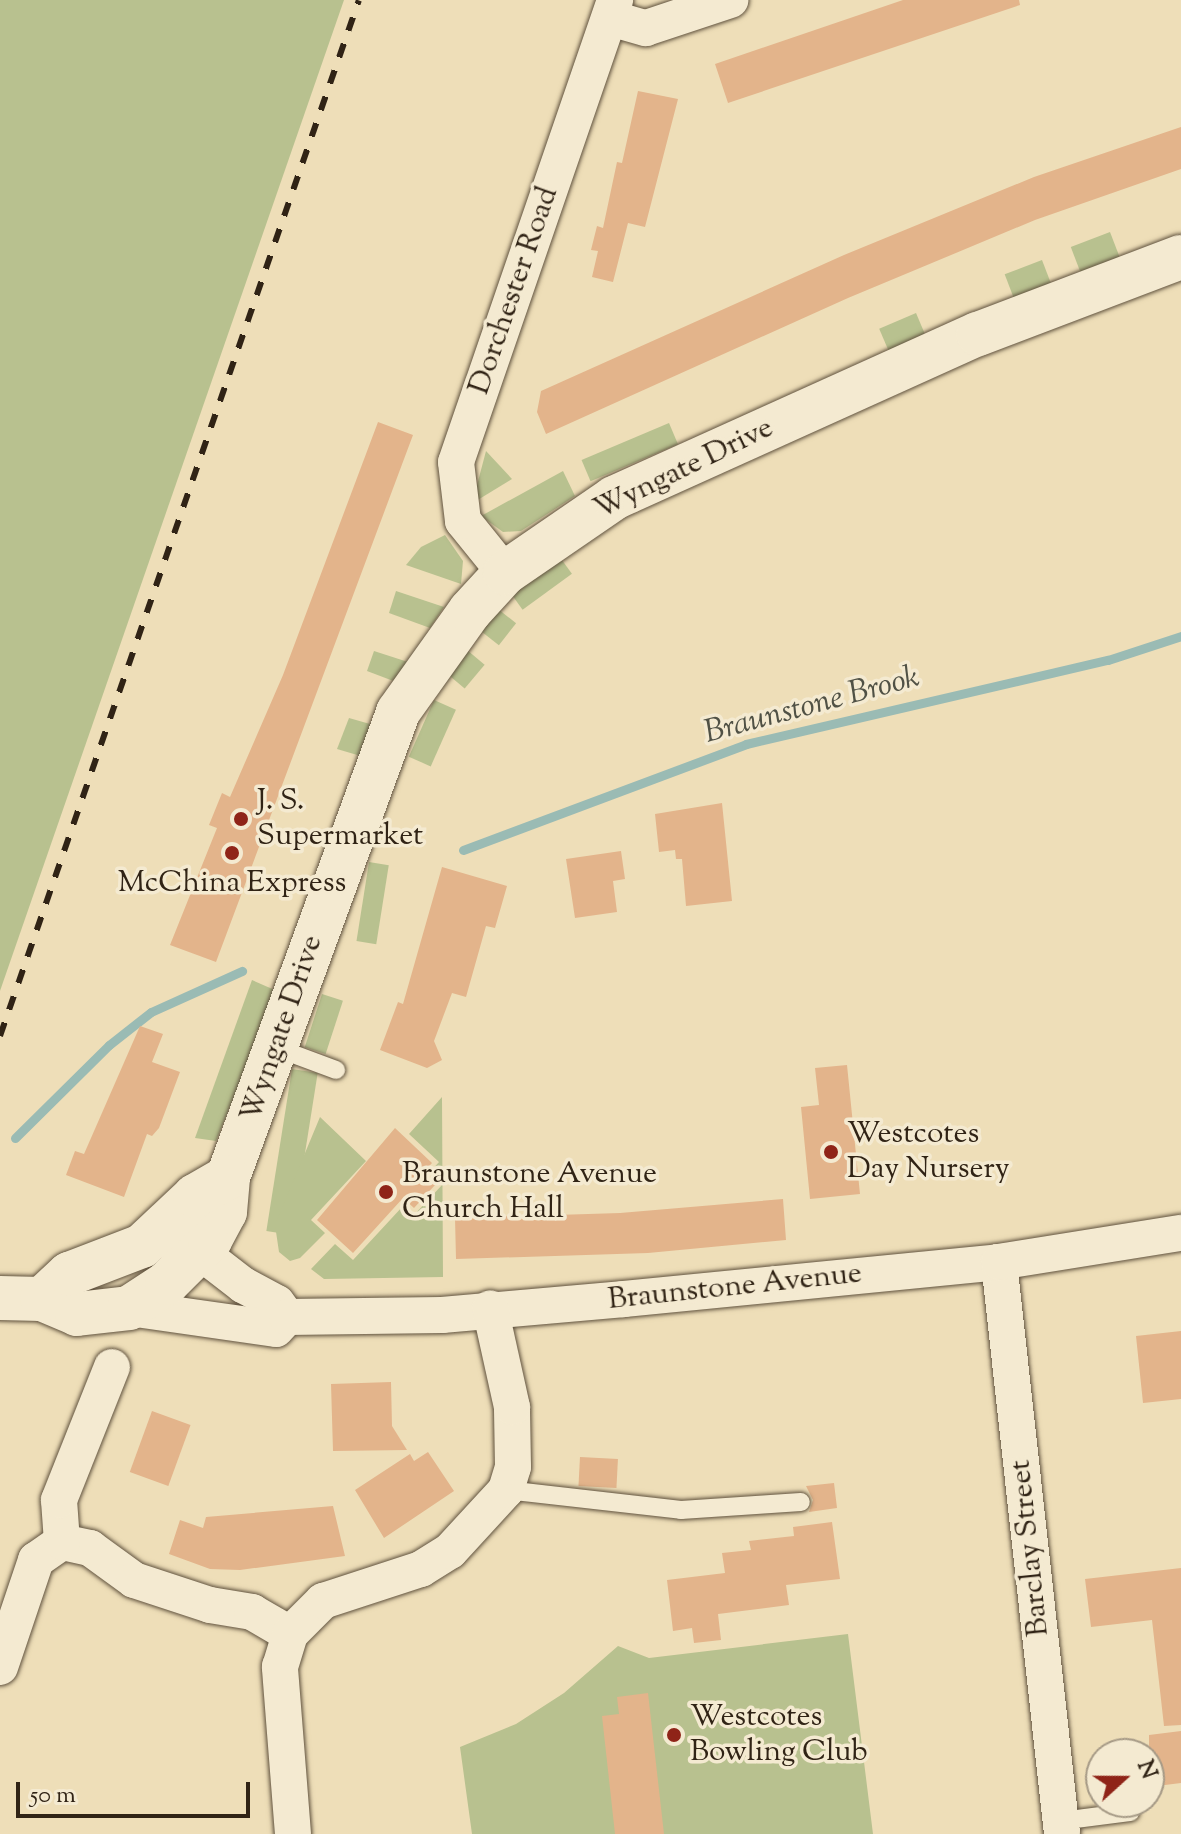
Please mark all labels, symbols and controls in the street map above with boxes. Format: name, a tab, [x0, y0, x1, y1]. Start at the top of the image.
street label: Dorchester Road	[463, 182, 567, 400]
street label: Wyngate Drive	[589, 411, 779, 529]
water label: Braunstone Brook	[700, 659, 924, 753]
place label: J. S. Supermarket	[257, 784, 423, 854]
marker: J. S. Supermarket	[232, 810, 250, 828]
marker: McChina Express	[223, 844, 241, 862]
place label: McChina Express	[118, 866, 346, 902]
street label: Wyngate Drive	[234, 931, 332, 1127]
place label: Westcotes Day Nursery	[847, 1117, 1010, 1188]
marker: Westcotes Day Nursery	[822, 1143, 840, 1161]
place label: Braunstone Avenue Church Hall	[402, 1157, 657, 1228]
marker: Braunstone Avenue Church Hall	[377, 1183, 395, 1201]
street label: Braunstone Avenue	[606, 1257, 864, 1319]
street label: Barclay Street	[1004, 1458, 1058, 1638]
place label: Westcotes Bowling Club	[690, 1700, 868, 1770]
marker: Westcotes Bowling Club	[665, 1726, 683, 1744]
north arrow	[1085, 1738, 1165, 1818]
text: N	[1127, 1756, 1164, 1784]
scale bar	[20, 1766, 254, 1816]
text: 50 m	[30, 1779, 76, 1813]

